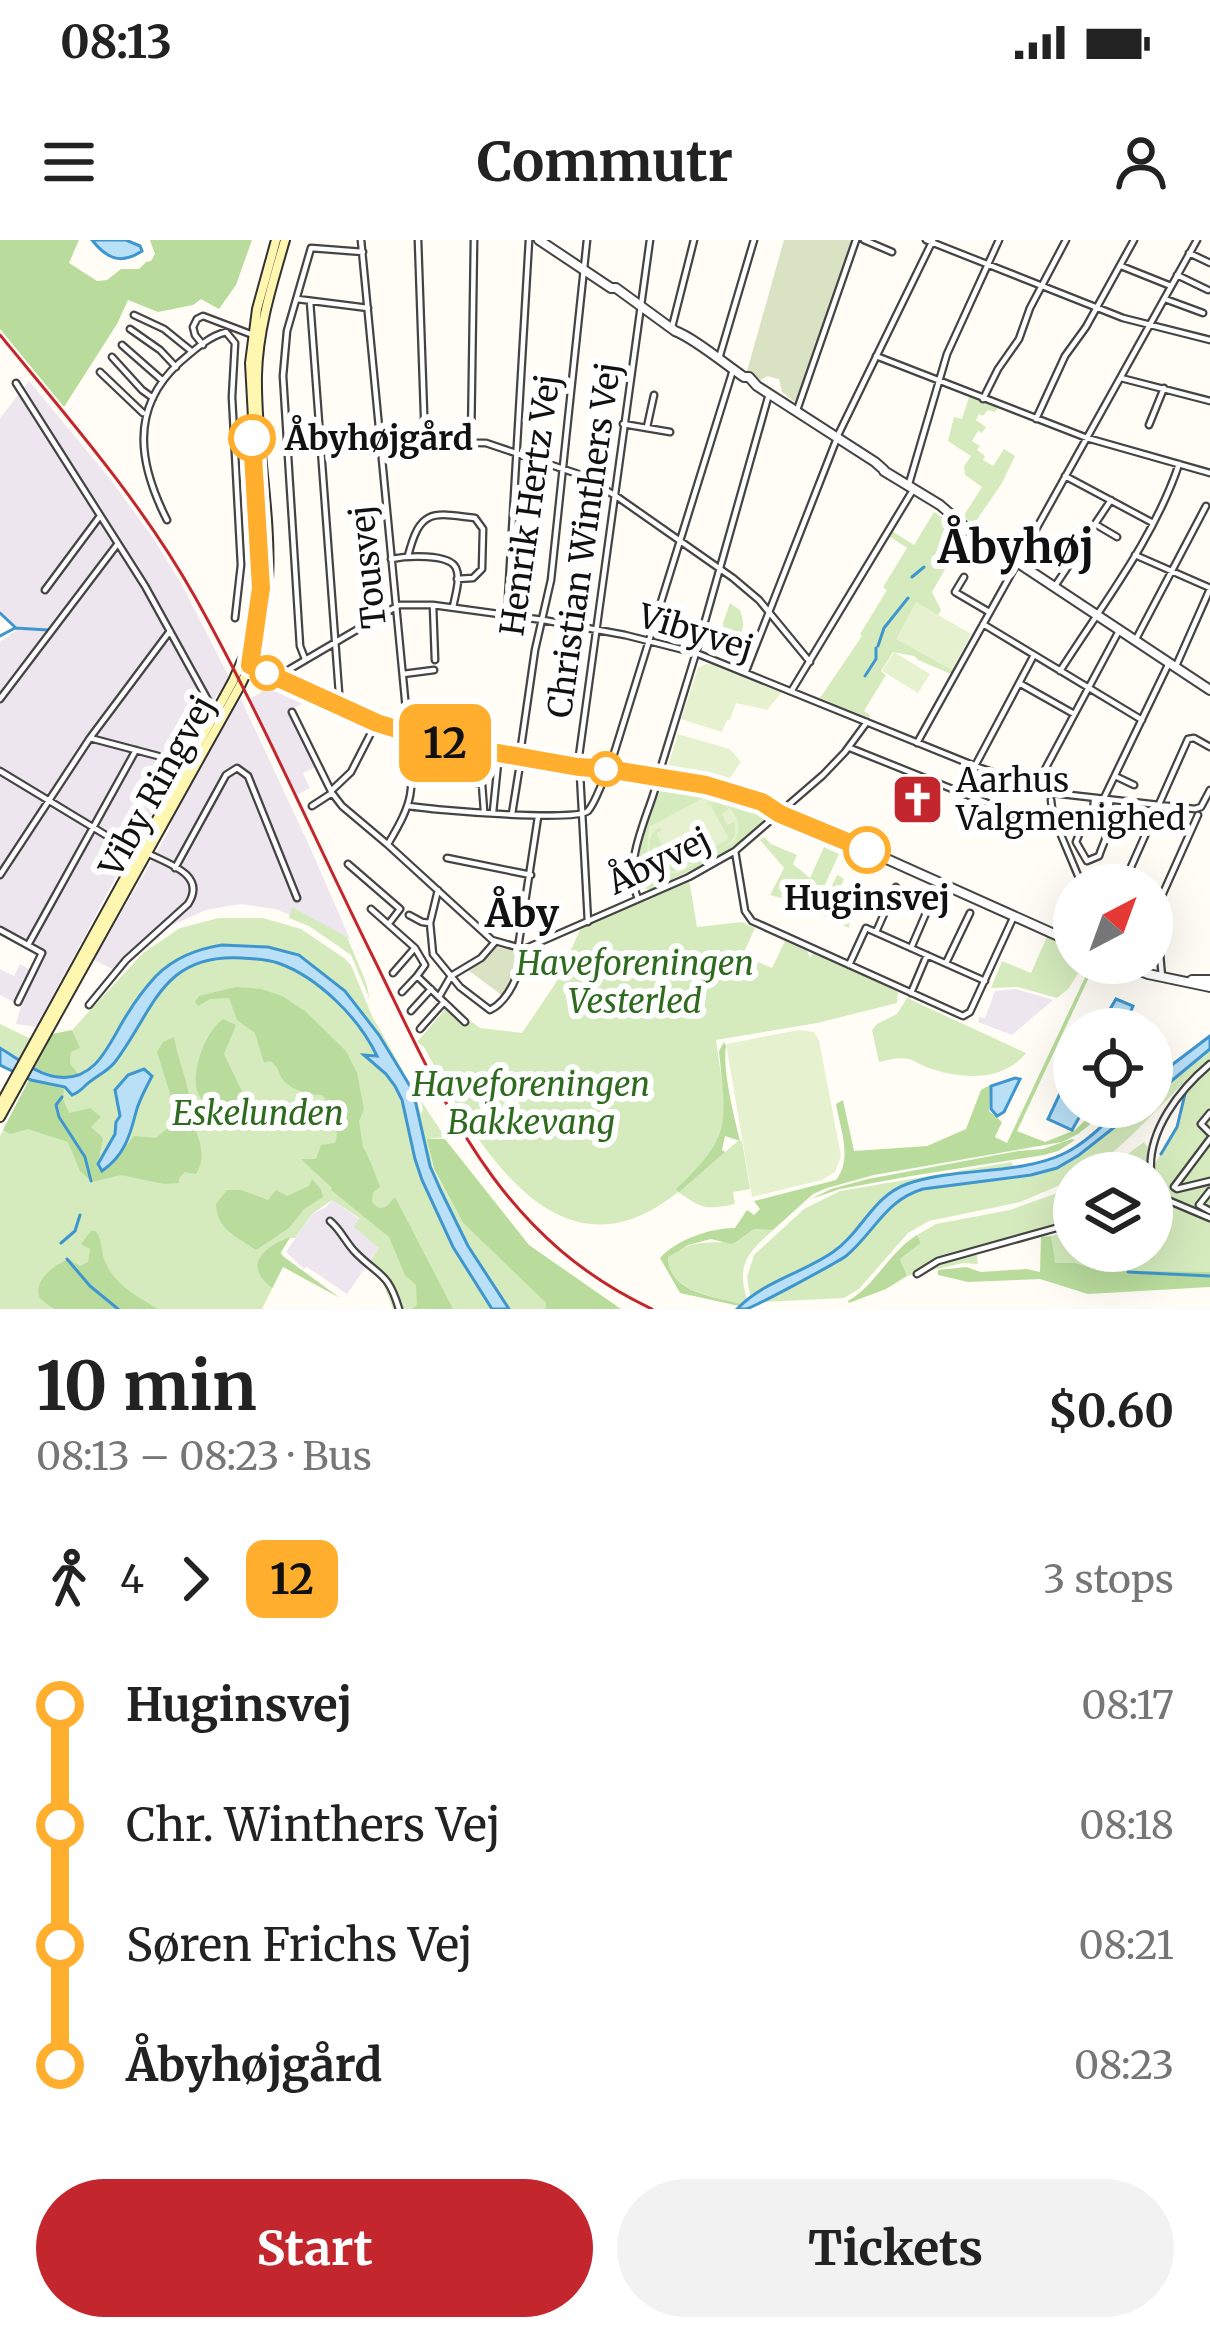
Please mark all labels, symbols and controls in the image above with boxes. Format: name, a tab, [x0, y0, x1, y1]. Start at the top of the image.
text: 08:13	[60, 14, 172, 70]
text: Commutr	[477, 128, 733, 196]
icon: menu	[36, 129, 102, 195]
icon: person	[1108, 129, 1174, 195]
street label: Christian Winthers Vej	[539, 360, 629, 720]
street label: Henrik Hertz Vej	[491, 372, 569, 638]
place label: Åbyhøjgård	[284, 415, 473, 459]
marker: Åbyhøjgård	[230, 416, 274, 460]
street label: Tousvej	[341, 503, 395, 631]
district label: Åbyhøj	[937, 515, 1094, 575]
street label: Vibyvej	[633, 595, 758, 669]
unlabelled marker	[251, 657, 283, 689]
street label: Viby Ringvej	[90, 688, 224, 885]
line badge: 12	[391, 704, 499, 782]
text: 12	[423, 717, 467, 769]
unlabelled marker	[590, 753, 622, 785]
place label: Aarhus Valgmenighed	[955, 760, 1186, 839]
church icon: Aarhus Valgmenighed	[889, 771, 945, 827]
street label: Åbyvej	[599, 816, 717, 904]
marker: Huginsvej	[845, 828, 889, 872]
north arrow	[1053, 864, 1173, 984]
map controls	[1053, 864, 1173, 1272]
place label: Huginsvej	[784, 878, 950, 919]
district label: Åby	[484, 886, 560, 938]
park label: Haveforeningen Vesterled	[515, 943, 754, 1022]
button: locate	[1053, 1008, 1173, 1128]
park label: Haveforeningen Bakkevang	[411, 1064, 650, 1143]
park label: Eskelunden	[172, 1093, 344, 1134]
button: layers	[1053, 1152, 1173, 1272]
text: 10 min	[36, 1345, 257, 1428]
text: $0.60	[1048, 1383, 1174, 1439]
text: 08:13 – 08:23 · Bus	[36, 1432, 372, 1481]
icon: walk	[36, 1546, 102, 1612]
icon: forward	[162, 1546, 228, 1612]
text: 12	[270, 1553, 314, 1605]
text: 4	[120, 1555, 144, 1604]
text: 3 stops	[1043, 1555, 1174, 1604]
text: Huginsvej	[126, 1677, 352, 1733]
text: 08:17	[1081, 1681, 1174, 1730]
text: Chr. Winthers Vej	[126, 1797, 501, 1853]
text: 08:18	[1079, 1801, 1174, 1850]
text: Søren Frichs Vej	[126, 1917, 473, 1973]
text: 08:21	[1079, 1921, 1174, 1970]
text: Åbyhøjgård	[126, 2037, 382, 2093]
text: 08:23	[1074, 2041, 1174, 2090]
button: Start	[36, 2179, 593, 2317]
button: Tickets	[617, 2179, 1174, 2317]

